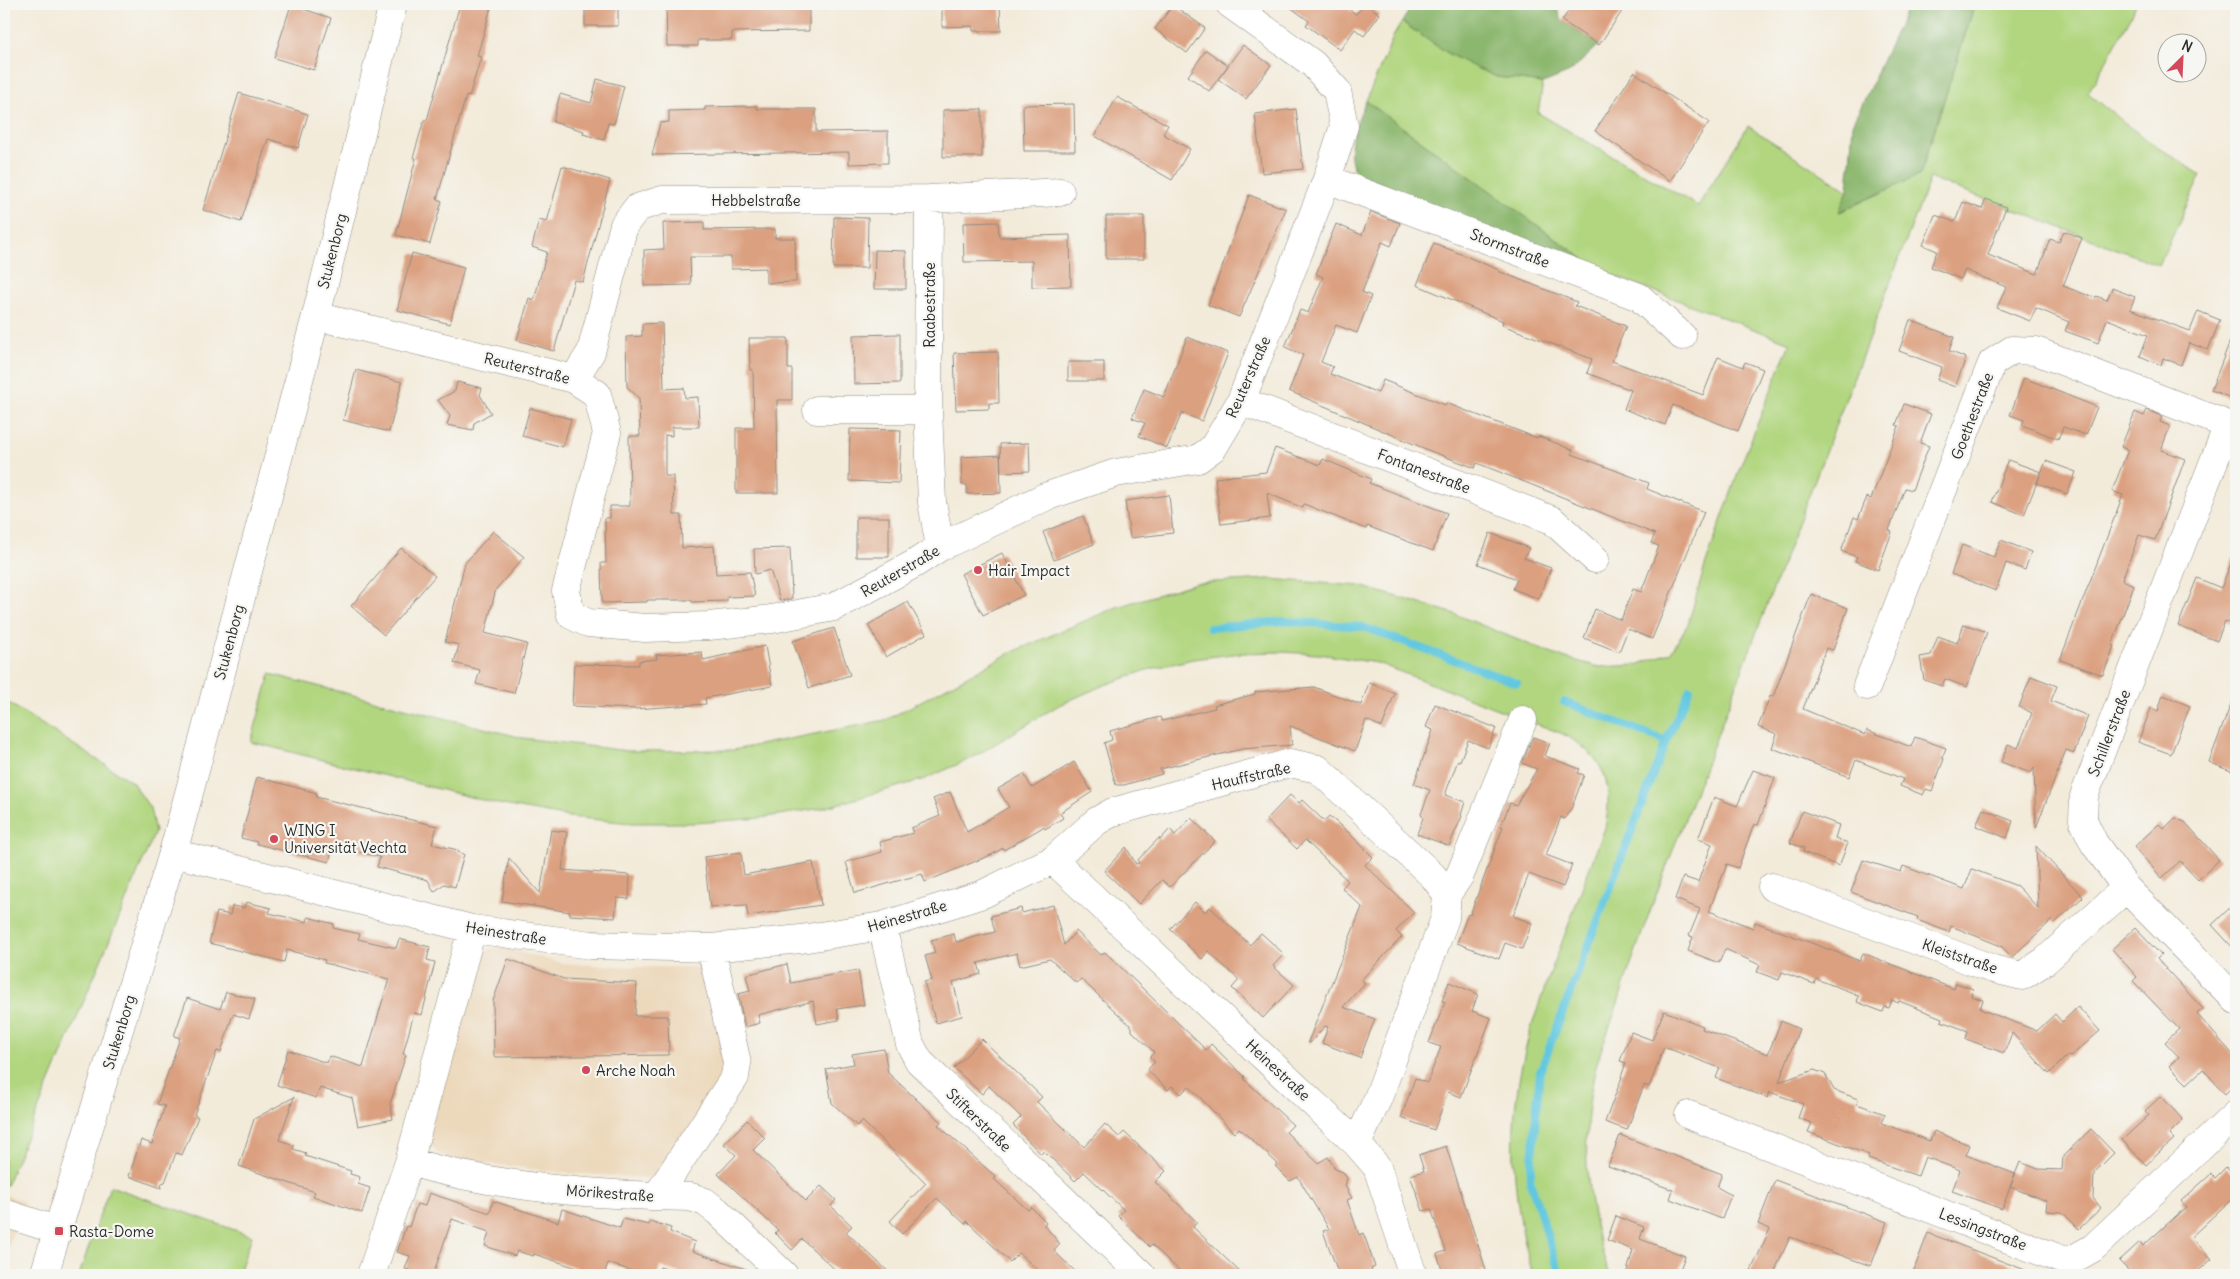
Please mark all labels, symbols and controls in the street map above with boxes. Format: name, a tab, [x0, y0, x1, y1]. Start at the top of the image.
north arrow	[2158, 32, 2208, 82]
text: N	[2179, 36, 2195, 56]
street label: Hebbelstraße	[711, 191, 801, 210]
street label: Stukenborg	[313, 211, 351, 291]
street label: Stormstraße	[1468, 224, 1552, 272]
street label: Raabestraße	[920, 262, 939, 348]
street label: Reuterstraße	[1221, 333, 1275, 421]
street label: Reuterstraße	[482, 348, 572, 388]
street label: Goethestraße	[1947, 370, 1997, 462]
street label: Fontanestraße	[1375, 445, 1473, 497]
street label: Reuterstraße	[857, 541, 943, 601]
place label: Hair Impact	[988, 561, 1070, 580]
marker: Hair Impact	[972, 564, 984, 576]
street label: Stukenborg	[210, 602, 248, 682]
street label: Schillerstraße	[2084, 687, 2134, 779]
street label: Hauffstraße	[1210, 758, 1292, 794]
place label: WING I Universität Vechta	[284, 821, 407, 857]
marker: WING I Universität Vechta	[268, 833, 280, 845]
street label: Heinestraße	[865, 896, 949, 936]
street label: Heinestraße	[464, 917, 548, 949]
street label: Kleiststraße	[1920, 934, 2000, 978]
street label: Stukenborg	[99, 992, 139, 1072]
street label: Heinestraße	[1242, 1035, 1314, 1105]
place label: Arche Noah	[596, 1061, 676, 1080]
marker: Arche Noah	[580, 1064, 592, 1076]
street label: Stifterstraße	[942, 1084, 1016, 1156]
street label: Mörikestraße	[565, 1180, 655, 1206]
street label: Lessingstraße	[1936, 1204, 2030, 1254]
place label: Rasta-Dome	[69, 1222, 154, 1241]
marker: Rasta-Dome	[53, 1225, 65, 1237]

